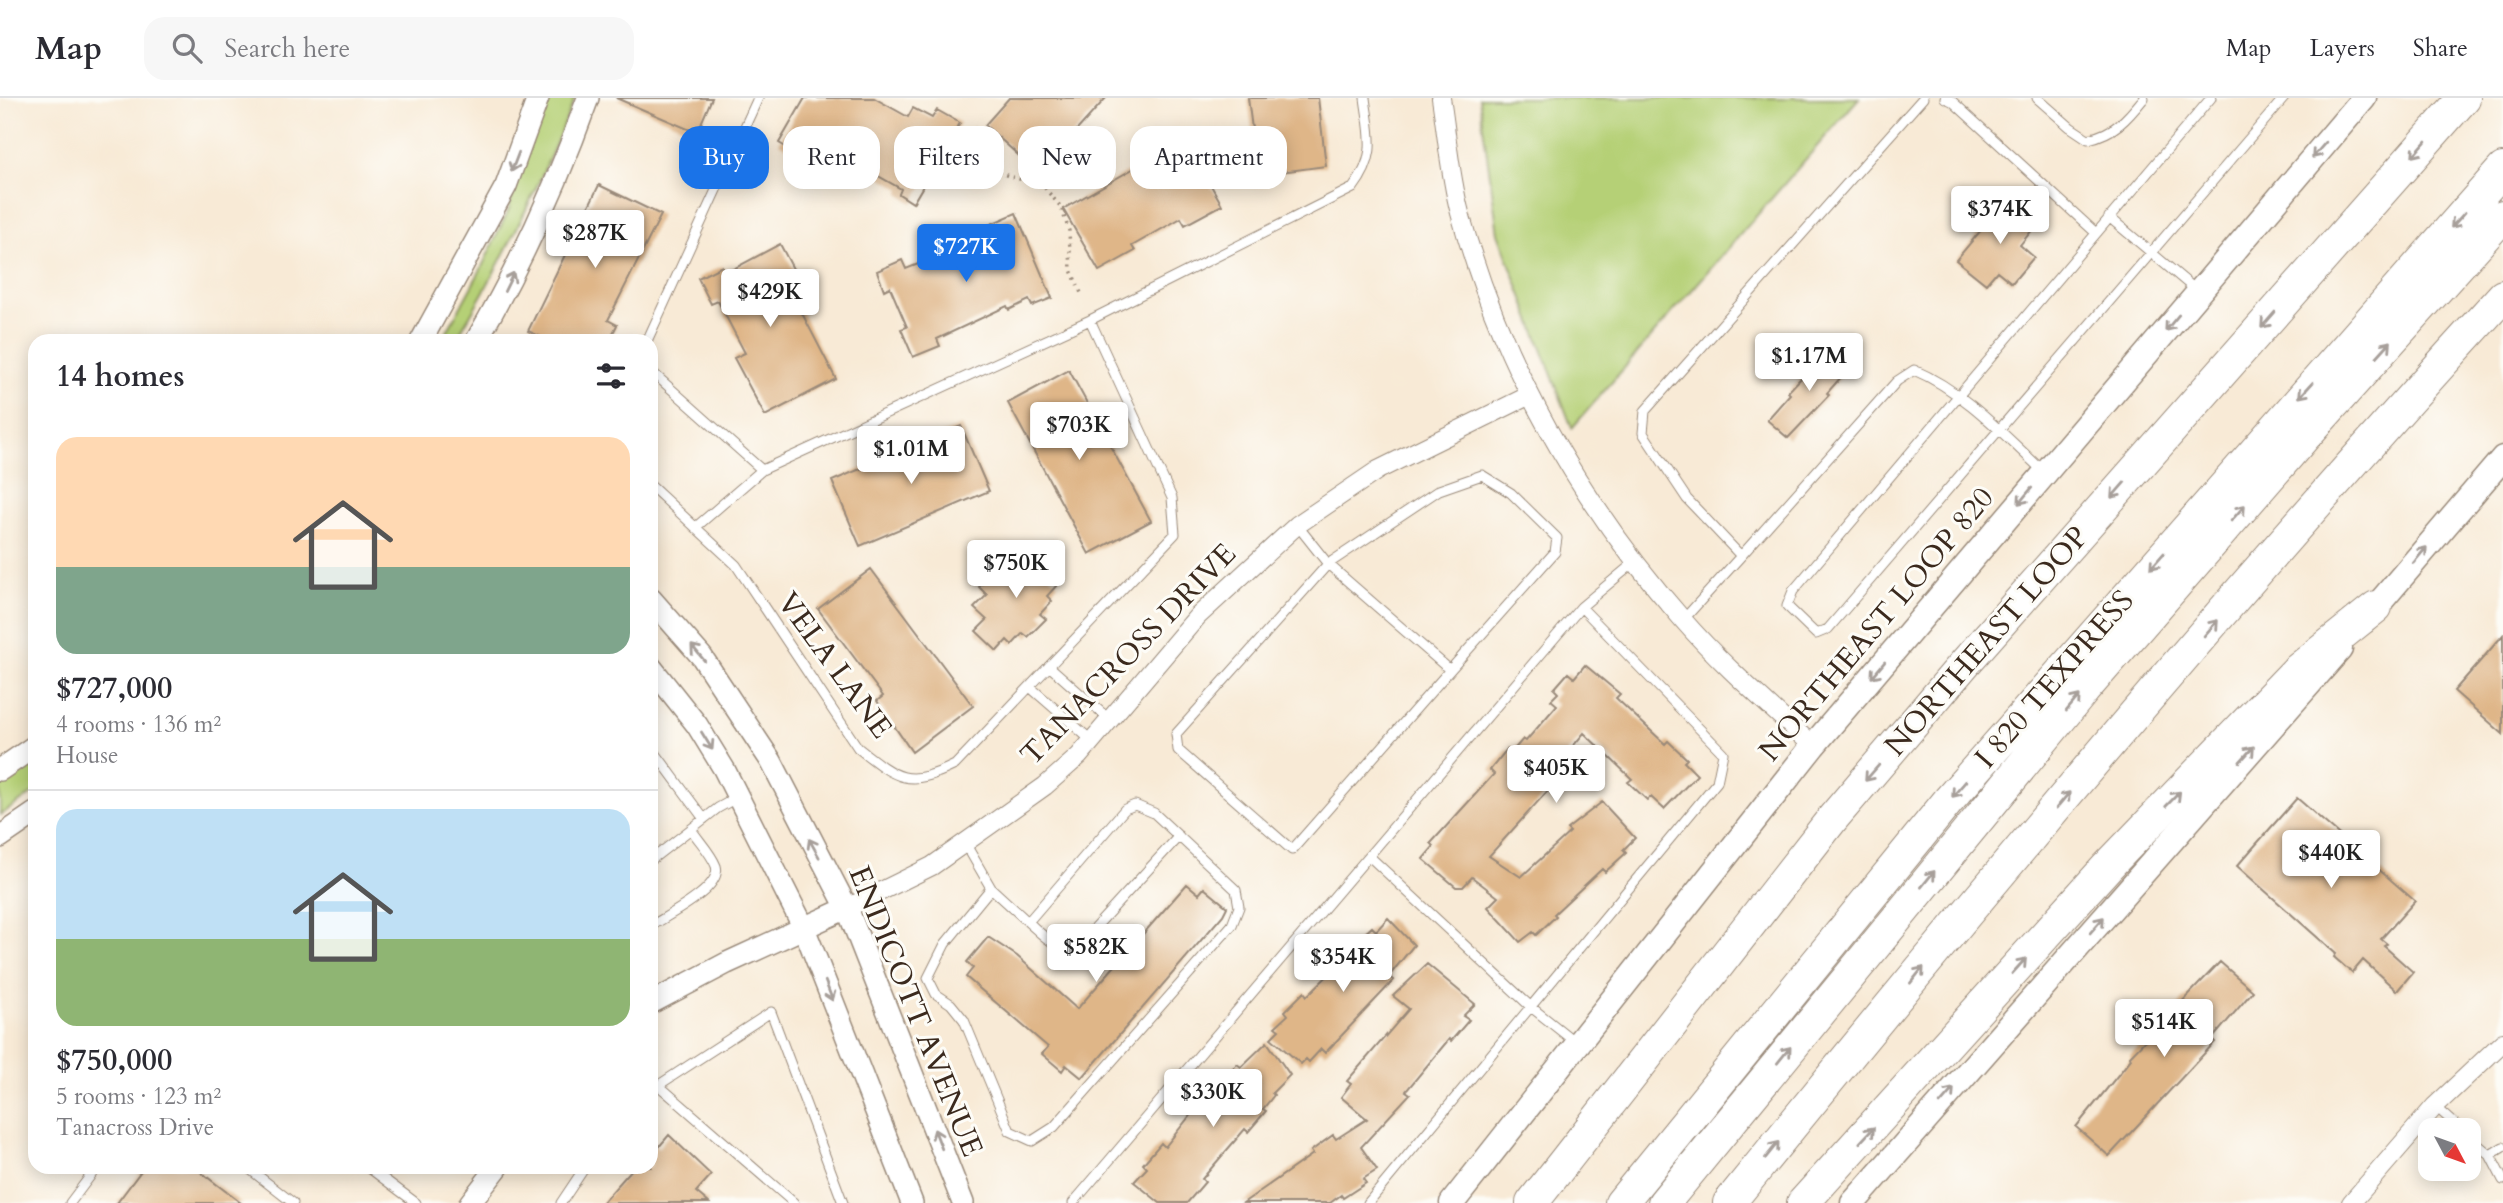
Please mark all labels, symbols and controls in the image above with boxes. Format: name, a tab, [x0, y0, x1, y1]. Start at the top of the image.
search box	[144, 17, 634, 80]
text: Map	[35, 26, 102, 71]
icon: search	[168, 29, 206, 67]
text: Search here	[224, 31, 350, 66]
text: Map	[2226, 32, 2272, 65]
text: Layers	[2310, 32, 2375, 65]
text: Share	[2413, 32, 2468, 65]
chip: Buy	[679, 126, 769, 189]
chip: Rent	[783, 126, 880, 189]
chip: Filters	[894, 126, 1004, 189]
chip: New	[1018, 126, 1116, 189]
chip: Apartment	[1130, 126, 1287, 189]
one-way arrow	[2311, 140, 2327, 158]
one-way arrow	[2411, 140, 2427, 158]
one-way arrow	[508, 151, 520, 173]
pin: $374K	[1951, 186, 2049, 246]
text: $374K	[1967, 193, 2033, 224]
pin: $287K	[546, 211, 644, 270]
one-way arrow	[2449, 211, 2466, 228]
text: $287K	[562, 217, 628, 248]
pin: $727K	[917, 225, 1015, 284]
text: $727K	[933, 231, 999, 262]
pin: $429K	[721, 270, 819, 329]
one-way arrow	[503, 272, 516, 293]
text: $429K	[737, 276, 803, 307]
one-way arrow	[2260, 311, 2276, 329]
one-way arrow	[2164, 314, 2180, 332]
pin: $1.17M	[1752, 334, 1866, 393]
text: $1.17M	[1771, 340, 1847, 371]
one-way arrow	[2375, 341, 2392, 358]
text: 14 homes	[56, 356, 185, 397]
icon: filters	[592, 357, 630, 395]
one-way arrow	[2298, 381, 2315, 398]
pin: $703K	[1030, 402, 1128, 462]
text: $703K	[1046, 409, 1112, 440]
pin: $1.01M	[854, 426, 968, 486]
text: $1.01M	[873, 433, 949, 464]
street label: NORTHEAST LOOP 820	[1751, 480, 2001, 768]
one-way arrow	[2110, 481, 2126, 499]
icon: home	[280, 482, 406, 608]
one-way arrow	[2017, 487, 2033, 505]
one-way arrow	[2230, 504, 2246, 522]
street label: NORTHEAST LOOP	[1877, 519, 2095, 763]
street label: TANACROSS DRIVE	[1011, 534, 1245, 774]
pin: $750K	[967, 540, 1065, 600]
text: $750K	[983, 547, 1049, 578]
one-way arrow	[2412, 547, 2428, 565]
one-way arrow	[2149, 552, 2165, 570]
street label: I 820 TEXPRESS	[1966, 581, 2143, 777]
street label: VELA LANE	[768, 584, 902, 747]
one-way arrow	[2203, 619, 2219, 637]
one-way arrow	[690, 644, 706, 662]
one-way arrow	[1870, 661, 1886, 679]
text: $727,000	[56, 668, 172, 709]
one-way arrow	[2065, 695, 2081, 713]
text: 4 rooms · 136 m²	[56, 709, 221, 740]
one-way arrow	[700, 731, 714, 751]
text: House	[56, 740, 118, 771]
one-way arrow	[2239, 745, 2255, 763]
pin: $405K	[1507, 746, 1605, 805]
text: $405K	[1523, 752, 1589, 783]
one-way arrow	[1864, 764, 1880, 782]
one-way arrow	[1951, 779, 1967, 797]
one-way arrow	[2164, 791, 2181, 808]
one-way arrow	[2055, 792, 2071, 810]
pin: $440K	[2282, 830, 2380, 890]
text: $440K	[2298, 837, 2364, 868]
one-way arrow	[807, 838, 821, 858]
icon: home	[280, 854, 406, 980]
street label: ENDICOTT AVENUE	[838, 860, 993, 1163]
one-way arrow	[1920, 870, 1936, 888]
one-way arrow	[2089, 917, 2105, 935]
pin: $582K	[1047, 924, 1145, 984]
text: $582K	[1063, 931, 1129, 962]
pin: $354K	[1294, 934, 1392, 994]
text: $354K	[1310, 941, 1376, 972]
one-way arrow	[2011, 957, 2027, 975]
one-way arrow	[1909, 966, 1925, 984]
one-way arrow	[823, 980, 836, 1002]
pin: $514K	[2115, 1000, 2213, 1059]
text: $514K	[2131, 1006, 2197, 1037]
text: $750,000	[56, 1040, 172, 1081]
one-way arrow	[1777, 1047, 1792, 1065]
pin: $330K	[1164, 1070, 1262, 1129]
text: $330K	[1180, 1076, 1246, 1107]
text: 5 rooms · 123 m²	[56, 1081, 221, 1112]
one-way arrow	[1939, 1088, 1955, 1106]
text: Tanacross Drive	[56, 1112, 214, 1143]
north arrow	[2418, 1118, 2482, 1181]
map controls	[2418, 1118, 2481, 1181]
one-way arrow	[1858, 1127, 1875, 1144]
one-way arrow	[930, 1129, 943, 1151]
one-way arrow	[1764, 1141, 1780, 1159]

